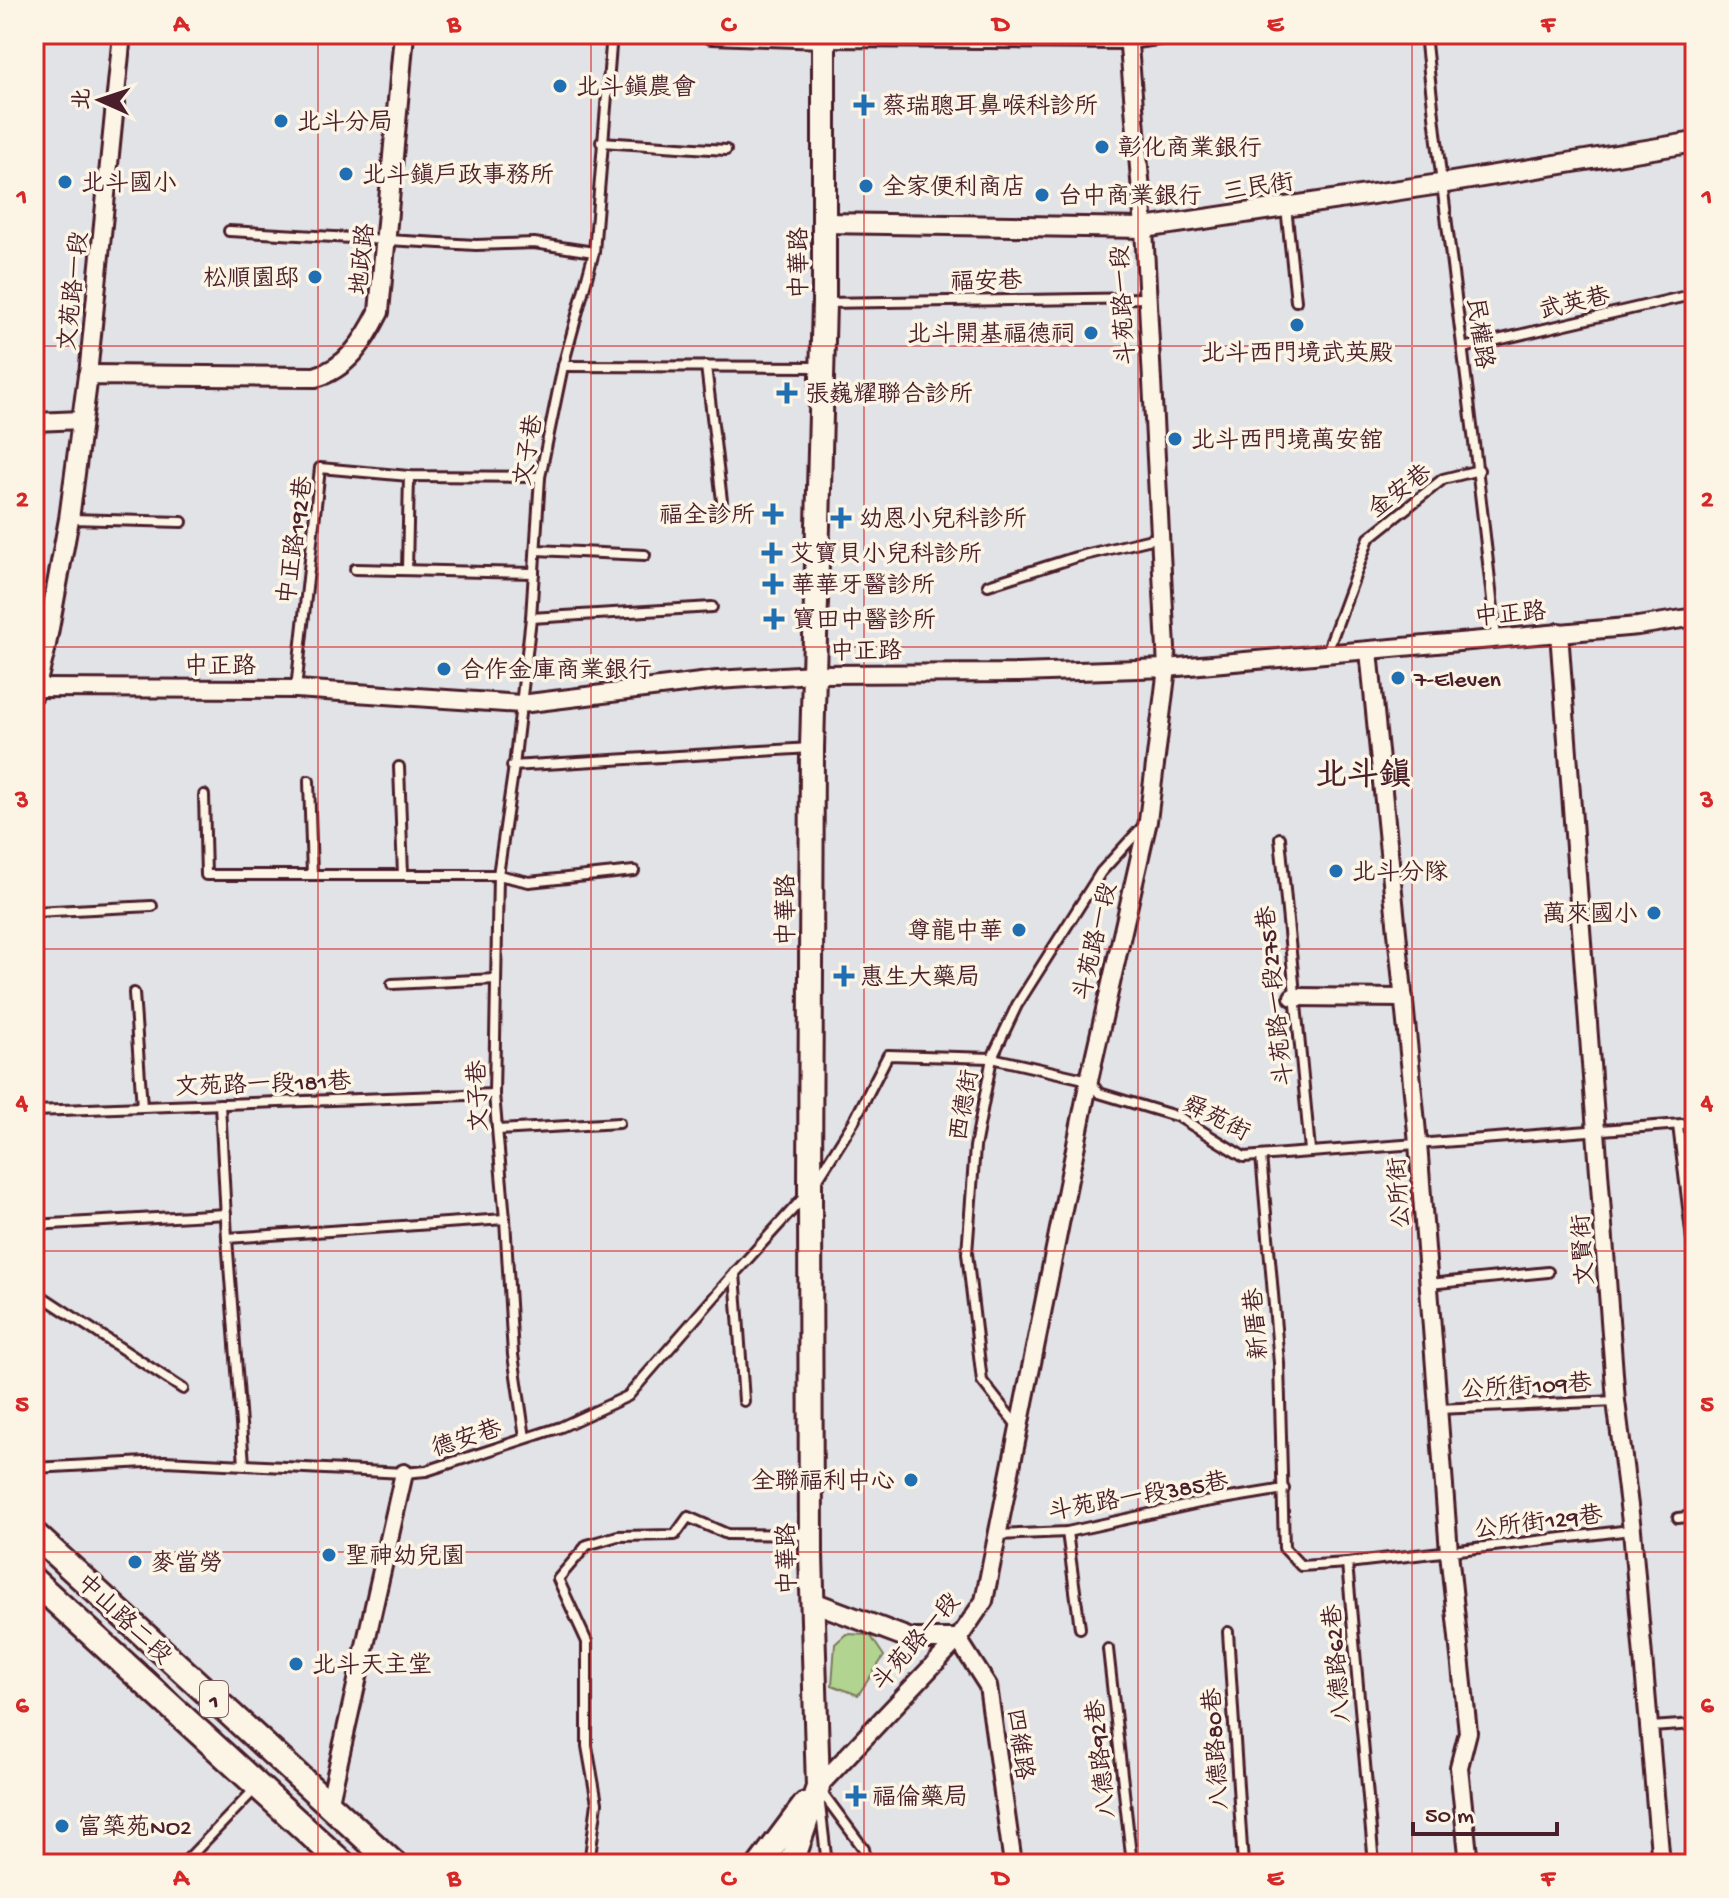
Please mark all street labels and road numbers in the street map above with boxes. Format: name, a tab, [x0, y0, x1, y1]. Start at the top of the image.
street label: 三民街	[1221, 170, 1296, 209]
street label: 地政路	[344, 222, 383, 297]
street label: 中華路	[785, 227, 816, 299]
street label: 文苑路一段	[53, 230, 96, 353]
street label: 斗苑路一段	[1106, 244, 1143, 366]
street label: 福安巷	[950, 267, 1022, 299]
street label: 武英巷	[1536, 282, 1613, 328]
street label: 民權路	[1458, 296, 1499, 371]
street label: 文子巷	[509, 412, 551, 489]
street label: 金安巷	[1363, 459, 1439, 526]
street label: 中正路192巷	[272, 474, 321, 607]
street label: 中正路	[1473, 597, 1547, 634]
street label: 中正路	[830, 637, 902, 668]
street label: 中正路	[184, 652, 256, 683]
street label: 中華路	[772, 874, 803, 946]
street label: 斗苑路一段	[1068, 880, 1125, 1004]
street label: 斗苑路一段275巷	[1252, 904, 1301, 1087]
street label: 文子巷	[464, 1059, 496, 1132]
street label: 文苑路一段181巷	[174, 1067, 352, 1104]
street label: 西德街	[945, 1067, 987, 1144]
street label: 舜苑街	[1177, 1090, 1255, 1149]
street label: 公所街	[1384, 1156, 1418, 1230]
street label: 文賢街	[1569, 1213, 1602, 1287]
street label: 新厝巷	[1240, 1287, 1276, 1361]
street label: 公所街109巷	[1460, 1370, 1593, 1406]
street label: 德安巷	[428, 1414, 506, 1465]
street label: 斗苑路一段385巷	[1046, 1466, 1231, 1529]
street label: 公所街129巷	[1472, 1501, 1604, 1547]
street label: 中華路	[772, 1523, 805, 1595]
street label: 中山路二段	[69, 1568, 178, 1672]
street label: 斗苑路一段	[866, 1587, 968, 1698]
street label: 八德路62巷	[1318, 1603, 1359, 1725]
road number: 1	[200, 1681, 228, 1717]
street label: 八德路80巷	[1198, 1687, 1237, 1811]
street label: 八德路92巷	[1081, 1698, 1124, 1820]
street label: 四維路	[998, 1707, 1039, 1782]

